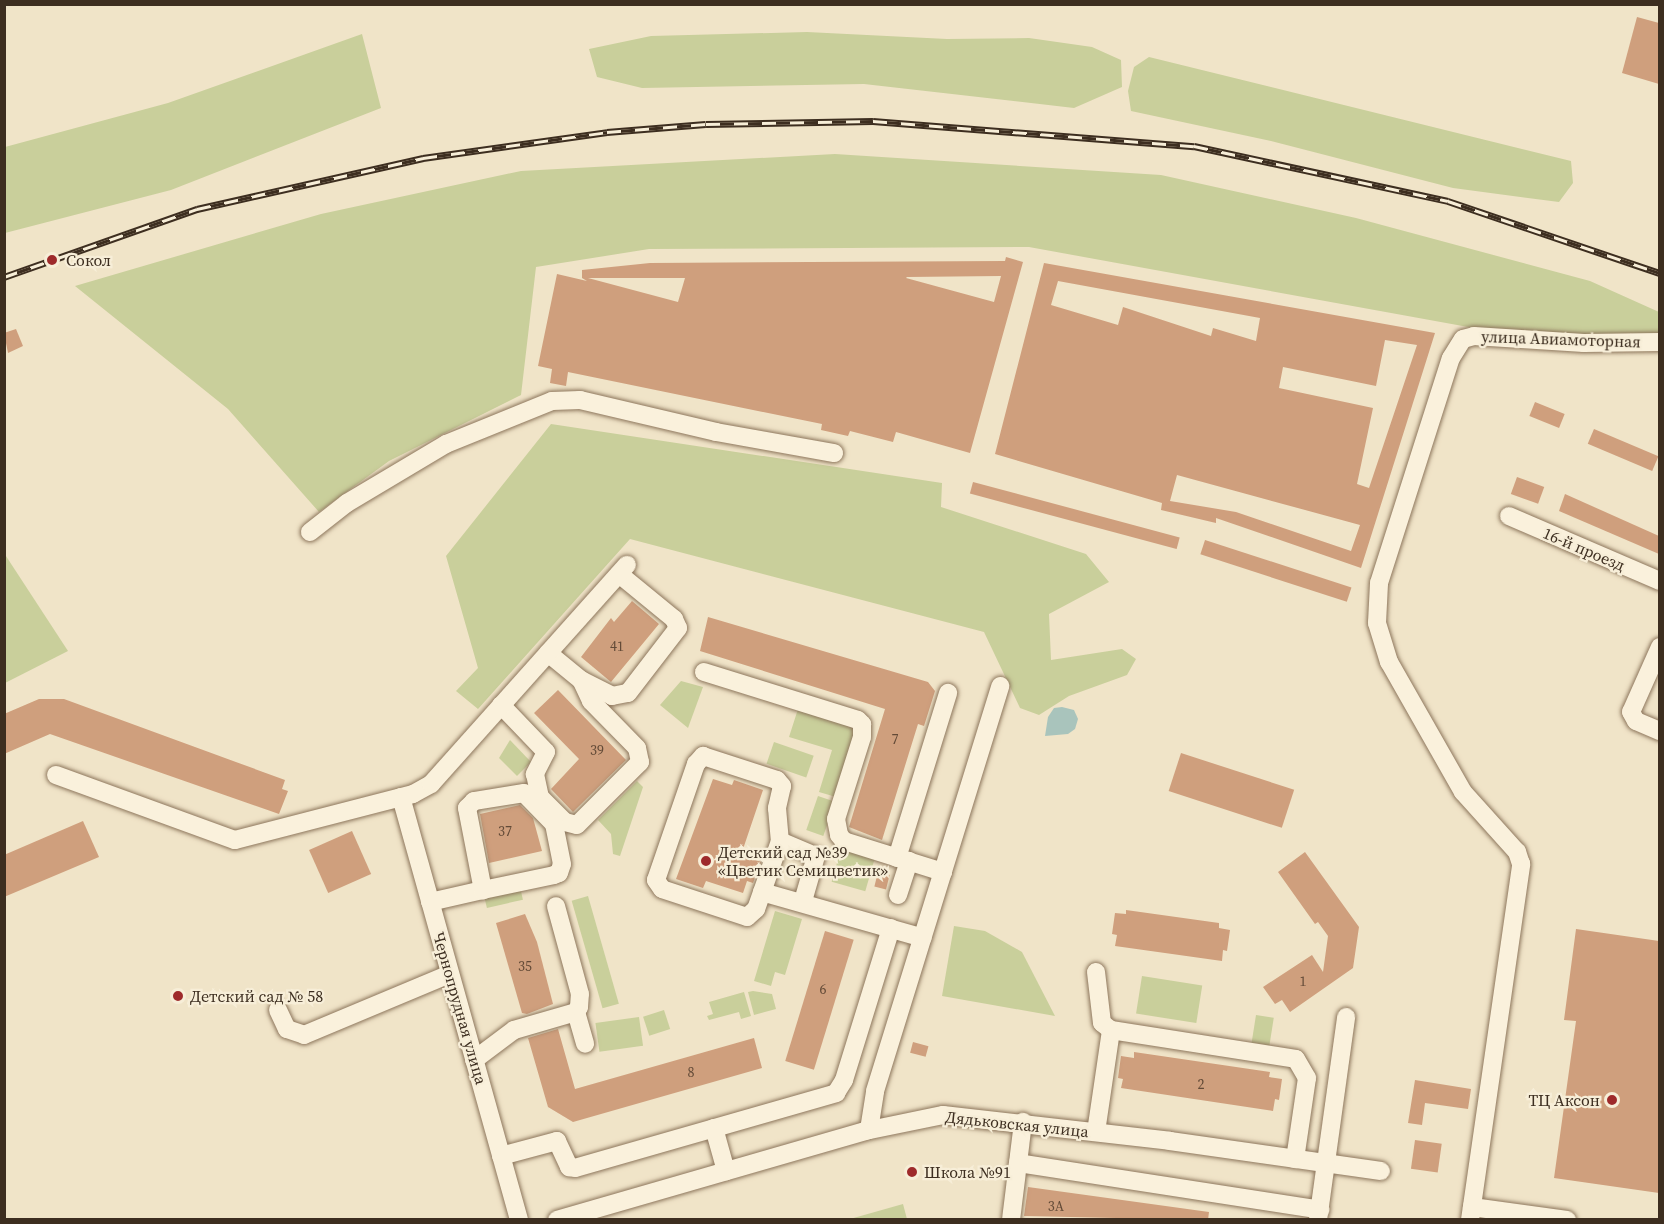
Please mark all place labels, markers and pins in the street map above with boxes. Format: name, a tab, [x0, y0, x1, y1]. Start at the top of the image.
place label: Сокол	[66, 250, 111, 270]
marker: Сокол	[43, 251, 61, 269]
place label: Детский сад №39 «Цветик Семицветик»	[718, 842, 888, 880]
marker: Детский сад №39 «Цветик Семицветик»	[699, 854, 713, 868]
place label: Детский сад № 58	[190, 986, 323, 1006]
marker: Детский сад № 58	[171, 989, 185, 1003]
place label: ТЦ Аксон	[1528, 1090, 1600, 1110]
marker: ТЦ Аксон	[1605, 1093, 1619, 1107]
place label: Школа №91	[924, 1162, 1011, 1182]
marker: Школа №91	[905, 1165, 919, 1179]

